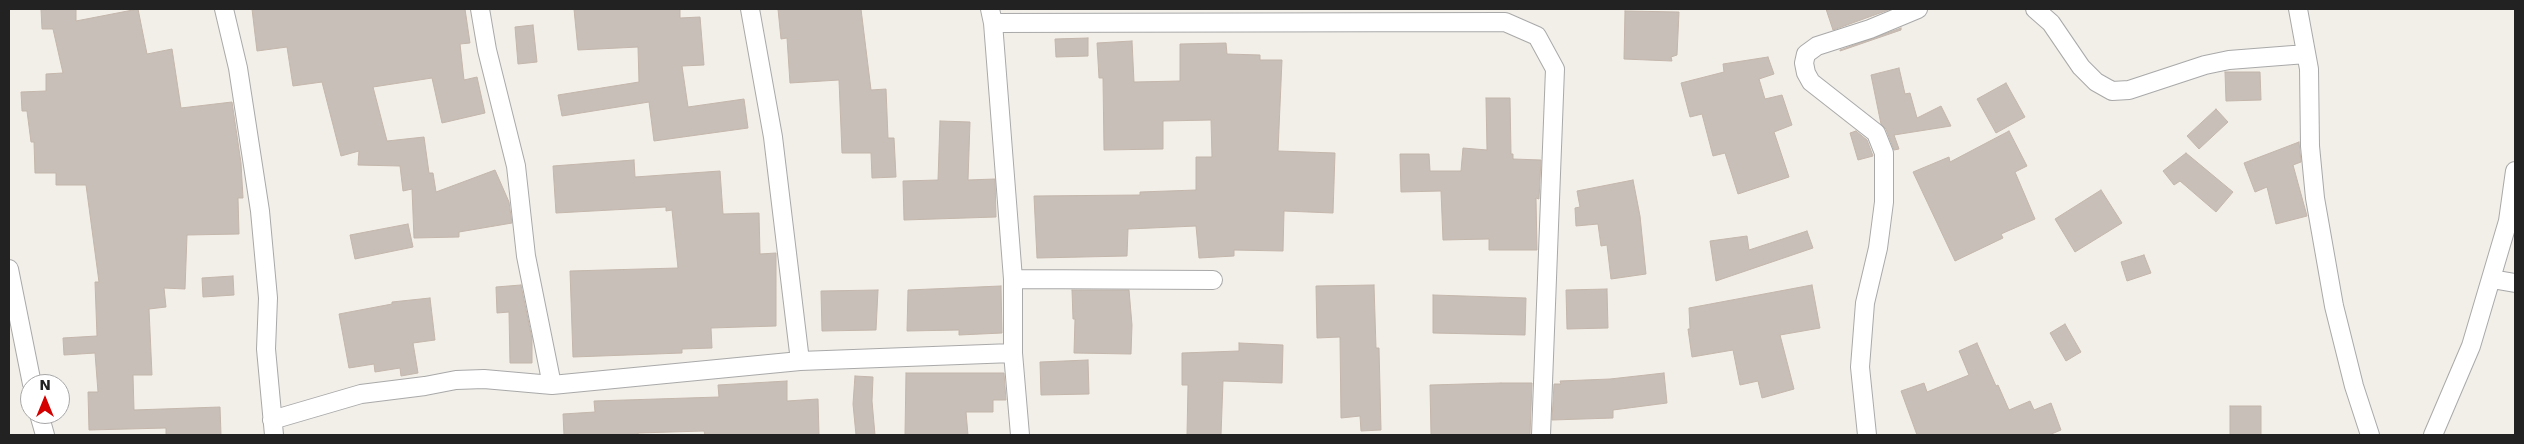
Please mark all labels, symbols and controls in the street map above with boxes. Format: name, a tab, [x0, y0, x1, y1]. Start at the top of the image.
north arrow	[20, 374, 70, 424]
text: N	[39, 377, 51, 393]

